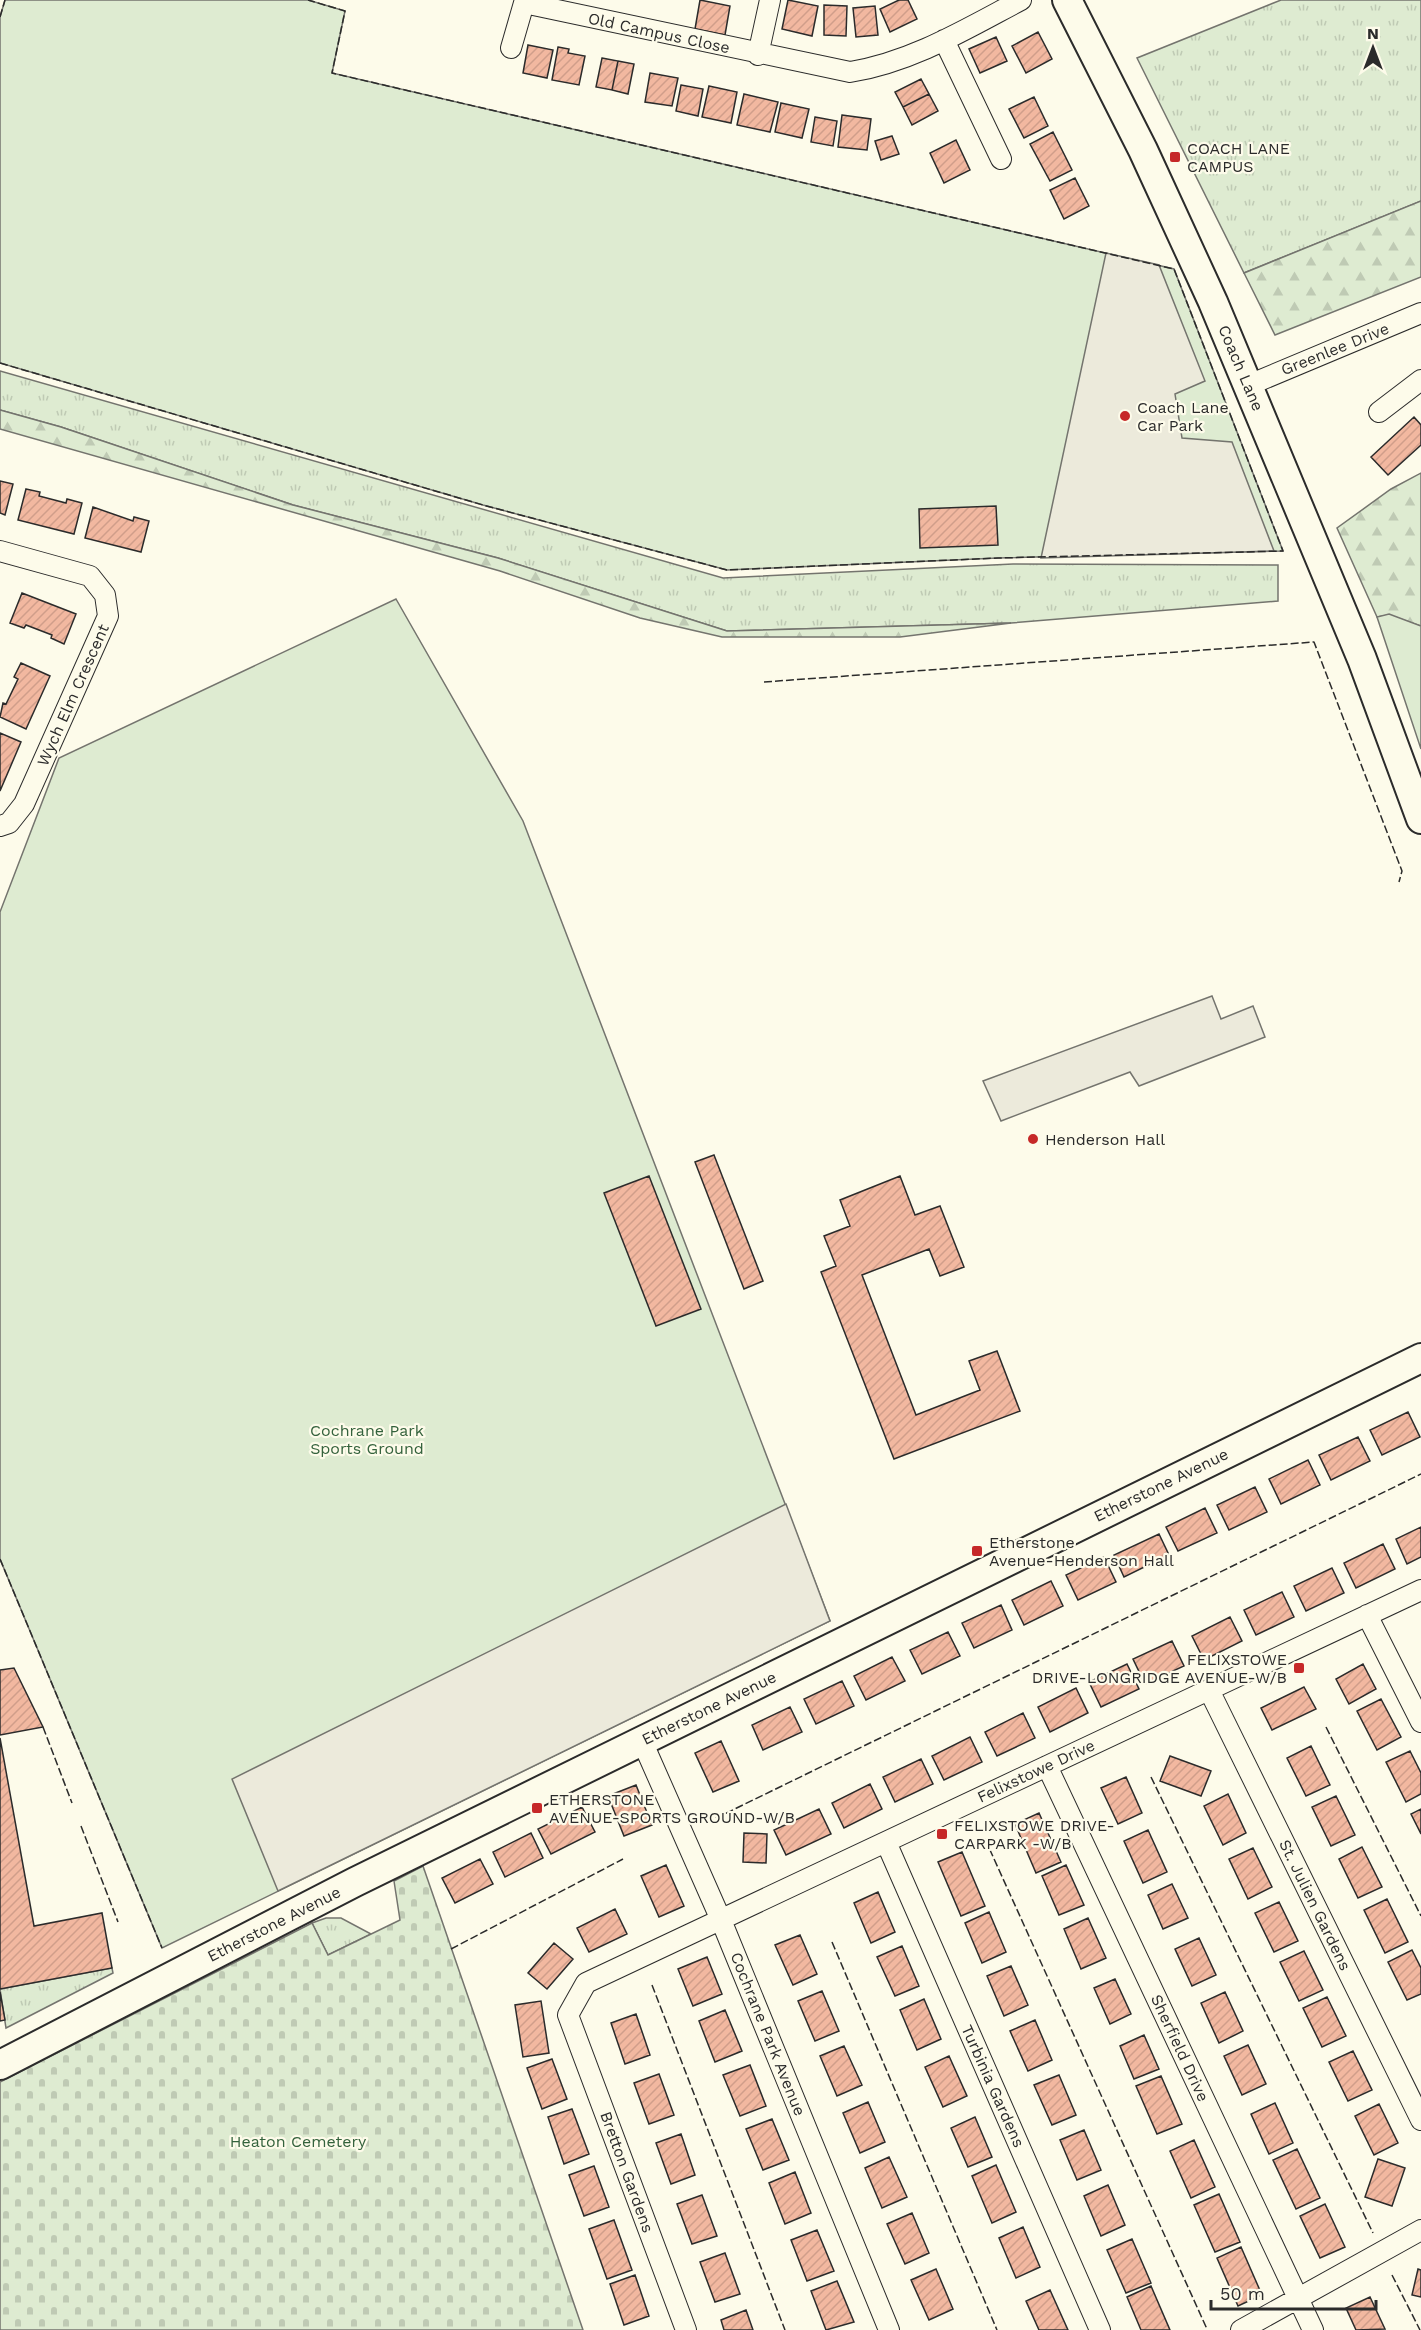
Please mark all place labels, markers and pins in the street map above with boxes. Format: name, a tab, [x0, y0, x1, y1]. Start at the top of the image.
place label: COACH LANE CAMPUS	[1187, 139, 1290, 176]
marker: COACH LANE CAMPUS	[1168, 150, 1182, 164]
place label: Coach Lane Car Park	[1137, 398, 1229, 435]
marker: Coach Lane Car Park	[1118, 409, 1132, 423]
place label: Henderson Hall	[1045, 1130, 1165, 1149]
marker: Henderson Hall	[1026, 1132, 1040, 1146]
place label: Etherstone Avenue-Henderson Hall	[989, 1533, 1174, 1570]
marker: Etherstone Avenue-Henderson Hall	[970, 1544, 984, 1558]
place label: FELIXSTOWE DRIVE-LONGRIDGE AVENUE-W/B	[1032, 1650, 1287, 1687]
marker: FELIXSTOWE DRIVE-LONGRIDGE AVENUE-W/B	[1292, 1661, 1306, 1675]
place label: ETHERSTONE AVENUE-SPORTS GROUND-W/B	[549, 1790, 795, 1827]
marker: ETHERSTONE AVENUE-SPORTS GROUND-W/B	[530, 1801, 544, 1815]
place label: FELIXSTOWE DRIVE- CARPARK -W/B	[954, 1816, 1115, 1853]
marker: FELIXSTOWE DRIVE- CARPARK -W/B	[935, 1827, 949, 1841]

